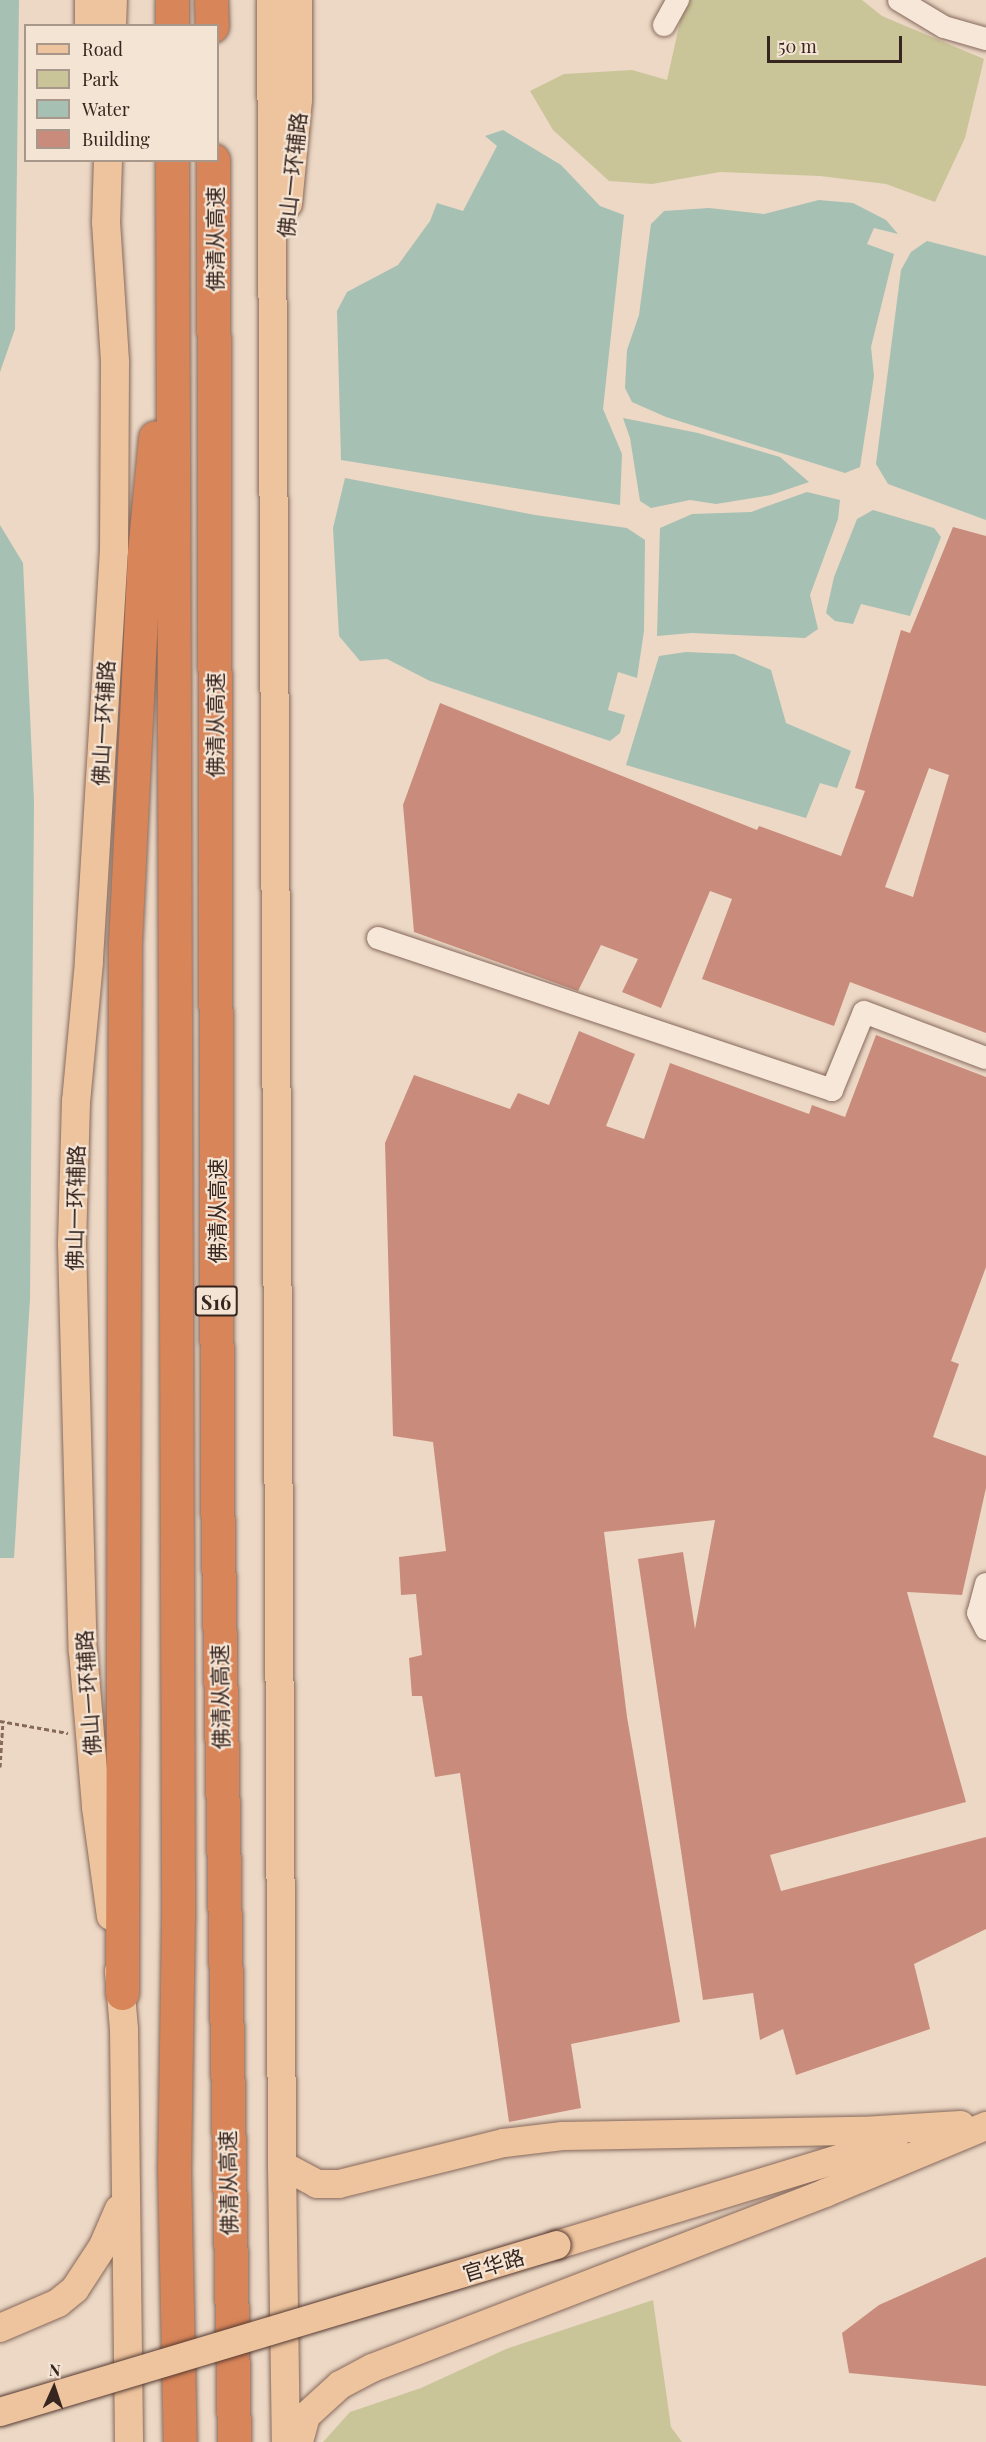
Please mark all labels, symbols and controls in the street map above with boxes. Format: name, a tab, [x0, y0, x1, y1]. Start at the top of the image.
legend	[24, 24, 219, 162]
scale bar	[770, 24, 905, 62]
text: 50 m	[778, 34, 817, 58]
text: Road	[82, 37, 123, 61]
text: Park	[82, 67, 119, 91]
text: Water	[82, 97, 130, 121]
street label: 佛山一环辅路	[272, 111, 310, 239]
text: Building	[82, 127, 150, 151]
street label: 佛清从高速	[201, 187, 227, 291]
street label: 佛山一环辅路	[86, 659, 118, 787]
street label: 佛清从高速	[201, 673, 227, 777]
street label: 佛山一环辅路	[60, 1145, 88, 1271]
street label: 佛清从高速	[203, 1159, 229, 1263]
road number: S16	[194, 1284, 238, 1318]
street label: 佛山一环辅路	[70, 1629, 104, 1757]
street label: 佛清从高速	[205, 1644, 233, 1750]
street label: 佛清从高速	[213, 2130, 241, 2236]
street label: 官华路	[459, 2243, 527, 2285]
north arrow	[24, 2358, 84, 2418]
text: N	[49, 2359, 61, 2380]

